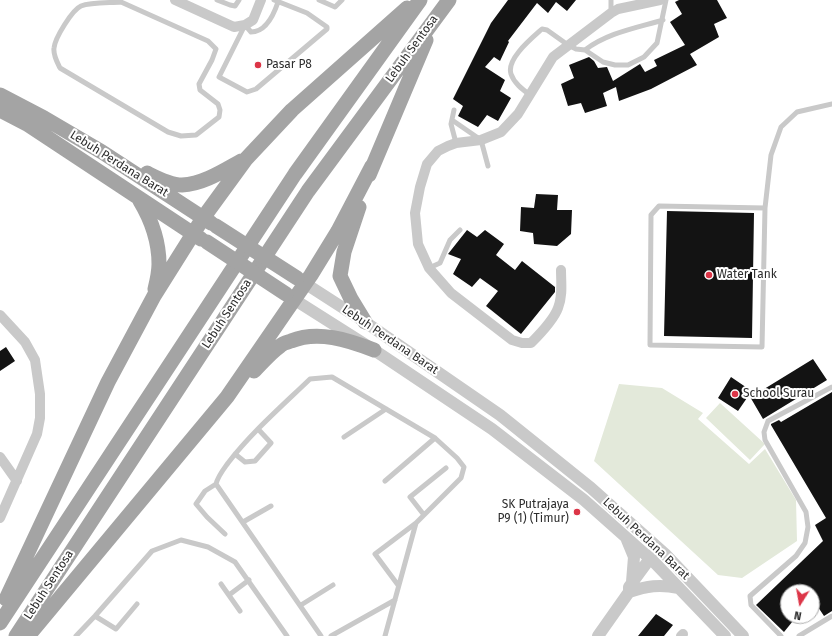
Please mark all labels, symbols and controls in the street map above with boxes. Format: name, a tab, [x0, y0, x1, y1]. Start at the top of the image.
street label: Lebuh Sentosa	[383, 12, 441, 86]
place label: Pasar P8	[266, 58, 312, 72]
marker: Pasar P8	[253, 60, 263, 70]
street label: Lebuh Perdana Barat	[67, 128, 171, 200]
place label: Water Tank	[717, 268, 777, 282]
marker: Water Tank	[704, 270, 714, 280]
street label: Lebuh Sentosa	[199, 277, 255, 351]
street label: Lebuh Perdana Barat	[339, 302, 441, 378]
place label: School Surau	[743, 387, 814, 401]
marker: School Surau	[730, 389, 740, 399]
street label: Lebuh Perdana Barat	[600, 495, 692, 583]
place label: SK Putrajaya P9 (1) (Timur)	[497, 498, 569, 526]
marker: SK Putrajaya P9 (1) (Timur)	[572, 507, 582, 517]
street label: Lebuh Sentosa	[21, 548, 77, 622]
north arrow	[780, 584, 820, 624]
text: N	[793, 608, 803, 622]

